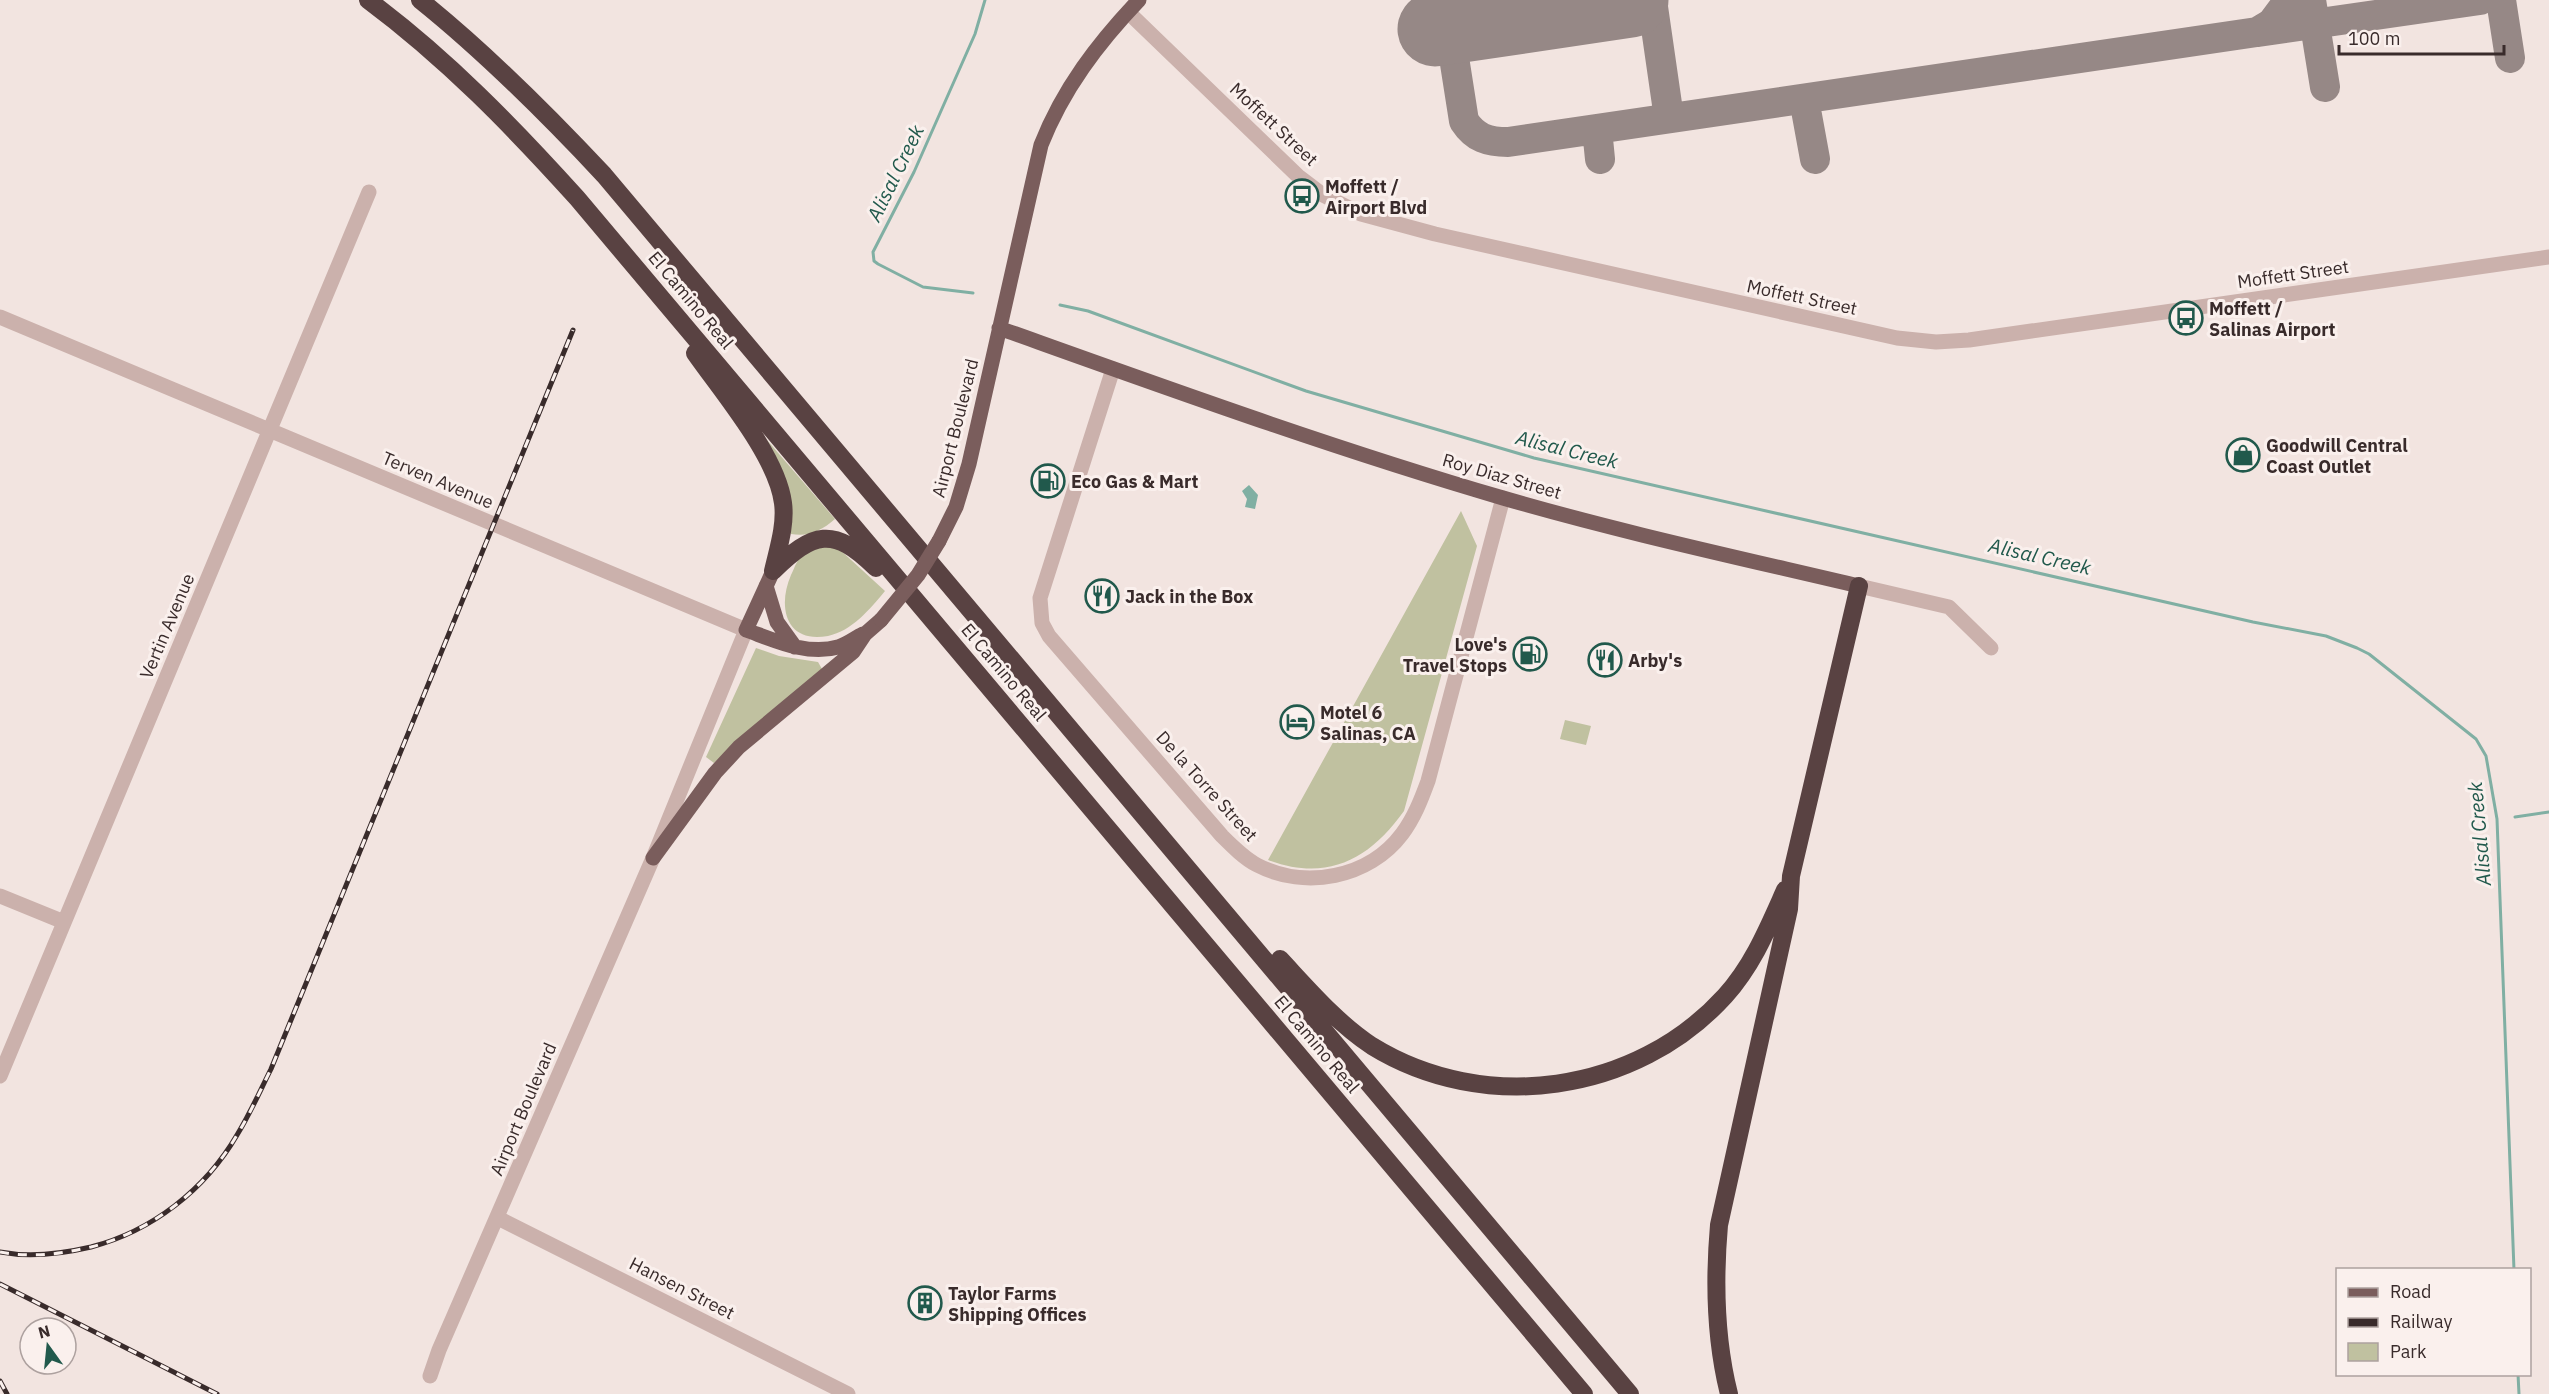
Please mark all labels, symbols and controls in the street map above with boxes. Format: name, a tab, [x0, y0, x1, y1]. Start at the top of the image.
scale bar	[2339, 18, 2504, 56]
text: 100 m	[2348, 27, 2400, 50]
street label: Moffett Street	[1225, 77, 1323, 171]
water label: Alisal Creek	[860, 120, 930, 227]
place label: Moffett / Airport Blvd	[1325, 175, 1427, 219]
bus stop icon: Moffett / Airport Blvd	[1284, 178, 1320, 214]
street label: El Camino Real	[643, 246, 739, 354]
street label: Moffett Street	[2236, 255, 2350, 293]
street label: Moffett Street	[1745, 274, 1859, 320]
place label: Moffett / Salinas Airport	[2209, 297, 2336, 341]
bus stop icon: Moffett / Salinas Airport	[2168, 300, 2204, 336]
street label: Airport Boulevard	[927, 356, 983, 500]
water label: Alisal Creek	[1512, 423, 1621, 475]
place label: Goodwill Central Coast Outlet	[2266, 434, 2408, 478]
shop icon: Goodwill Central Coast Outlet	[2225, 437, 2261, 473]
street label: Terven Avenue	[379, 446, 497, 514]
street label: Roy Diaz Street	[1440, 448, 1564, 504]
fuel station icon: Eco Gas & Mart	[1030, 463, 1066, 499]
place label: Eco Gas & Mart	[1071, 470, 1198, 493]
water label: Alisal Creek	[1985, 531, 2094, 581]
street label: Vertin Avenue	[134, 570, 200, 682]
restaurant icon: Jack in the Box	[1084, 578, 1120, 614]
place label: Jack in the Box	[1125, 585, 1253, 608]
street label: El Camino Real	[956, 618, 1052, 726]
place label: Love's Travel Stops	[1403, 633, 1507, 677]
fuel station icon: Love's Travel Stops	[1512, 636, 1548, 672]
restaurant icon: Arby's	[1587, 642, 1623, 678]
place label: Arby's	[1628, 649, 1682, 672]
place label: Motel 6 Salinas, CA	[1320, 701, 1416, 745]
hotel icon: Motel 6 Salinas, CA	[1279, 704, 1315, 740]
street label: De la Torre Street	[1151, 726, 1263, 846]
water label: Alisal Creek	[2461, 780, 2497, 888]
street label: El Camino Real	[1269, 990, 1365, 1098]
street label: Airport Boulevard	[485, 1039, 561, 1179]
street label: Hansen Street	[626, 1252, 738, 1324]
legend	[2336, 1268, 2531, 1376]
text: Road	[2390, 1280, 2431, 1303]
place label: Taylor Farms Shipping Offices	[948, 1282, 1087, 1326]
building icon: Taylor Farms Shipping Offices	[907, 1285, 943, 1321]
text: Railway	[2390, 1310, 2452, 1333]
north arrow	[18, 1316, 78, 1376]
text: N	[36, 1320, 52, 1343]
text: Park	[2390, 1340, 2427, 1363]

